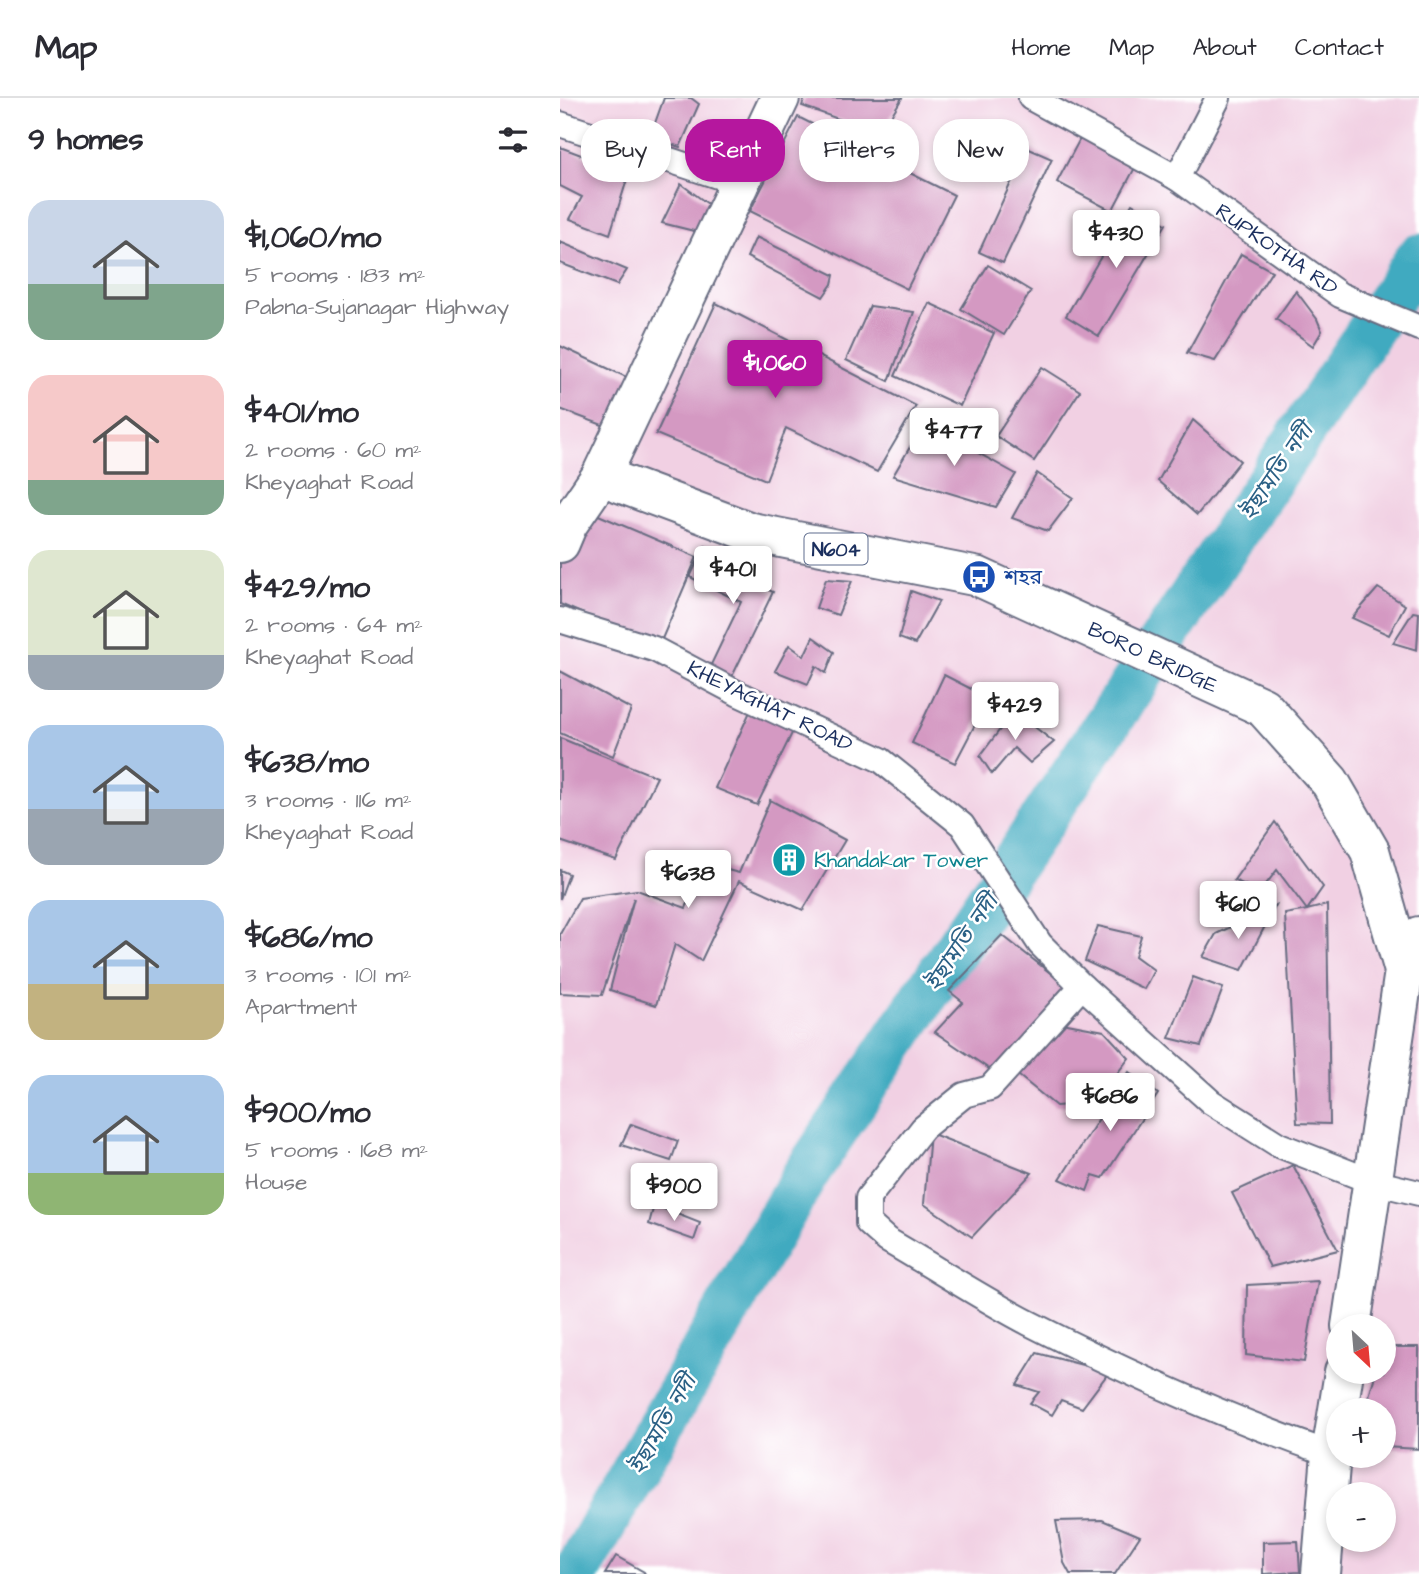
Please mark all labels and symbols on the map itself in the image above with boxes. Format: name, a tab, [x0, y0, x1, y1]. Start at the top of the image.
street label: RUPKOTHA RD	[1210, 196, 1344, 303]
pin: $430	[1075, 211, 1157, 270]
pin: $1,060	[718, 341, 832, 400]
pin: $477	[913, 408, 995, 468]
water label: ইছামতি নদী	[1233, 413, 1323, 526]
road number: N604	[804, 534, 868, 564]
pin: $401	[692, 546, 774, 606]
bus stop icon: শহর	[960, 558, 998, 596]
place label: শহর	[1003, 563, 1043, 592]
street label: BORO BRIDGE	[1083, 615, 1223, 700]
street label: KHEYAGHAT ROAD	[682, 654, 858, 759]
pin: $429	[974, 682, 1056, 742]
building icon: Khandakar Tower	[770, 841, 808, 879]
place label: Khandakar Tower	[814, 846, 989, 875]
pin: $638	[647, 850, 729, 910]
pin: $610	[1197, 882, 1279, 941]
water label: ইছামতি নদী	[918, 884, 1008, 997]
pin: $686	[1069, 1074, 1151, 1133]
pin: $900	[633, 1164, 715, 1223]
north arrow	[1326, 1314, 1396, 1384]
water label: ইছামতি নদী	[621, 1365, 706, 1480]

